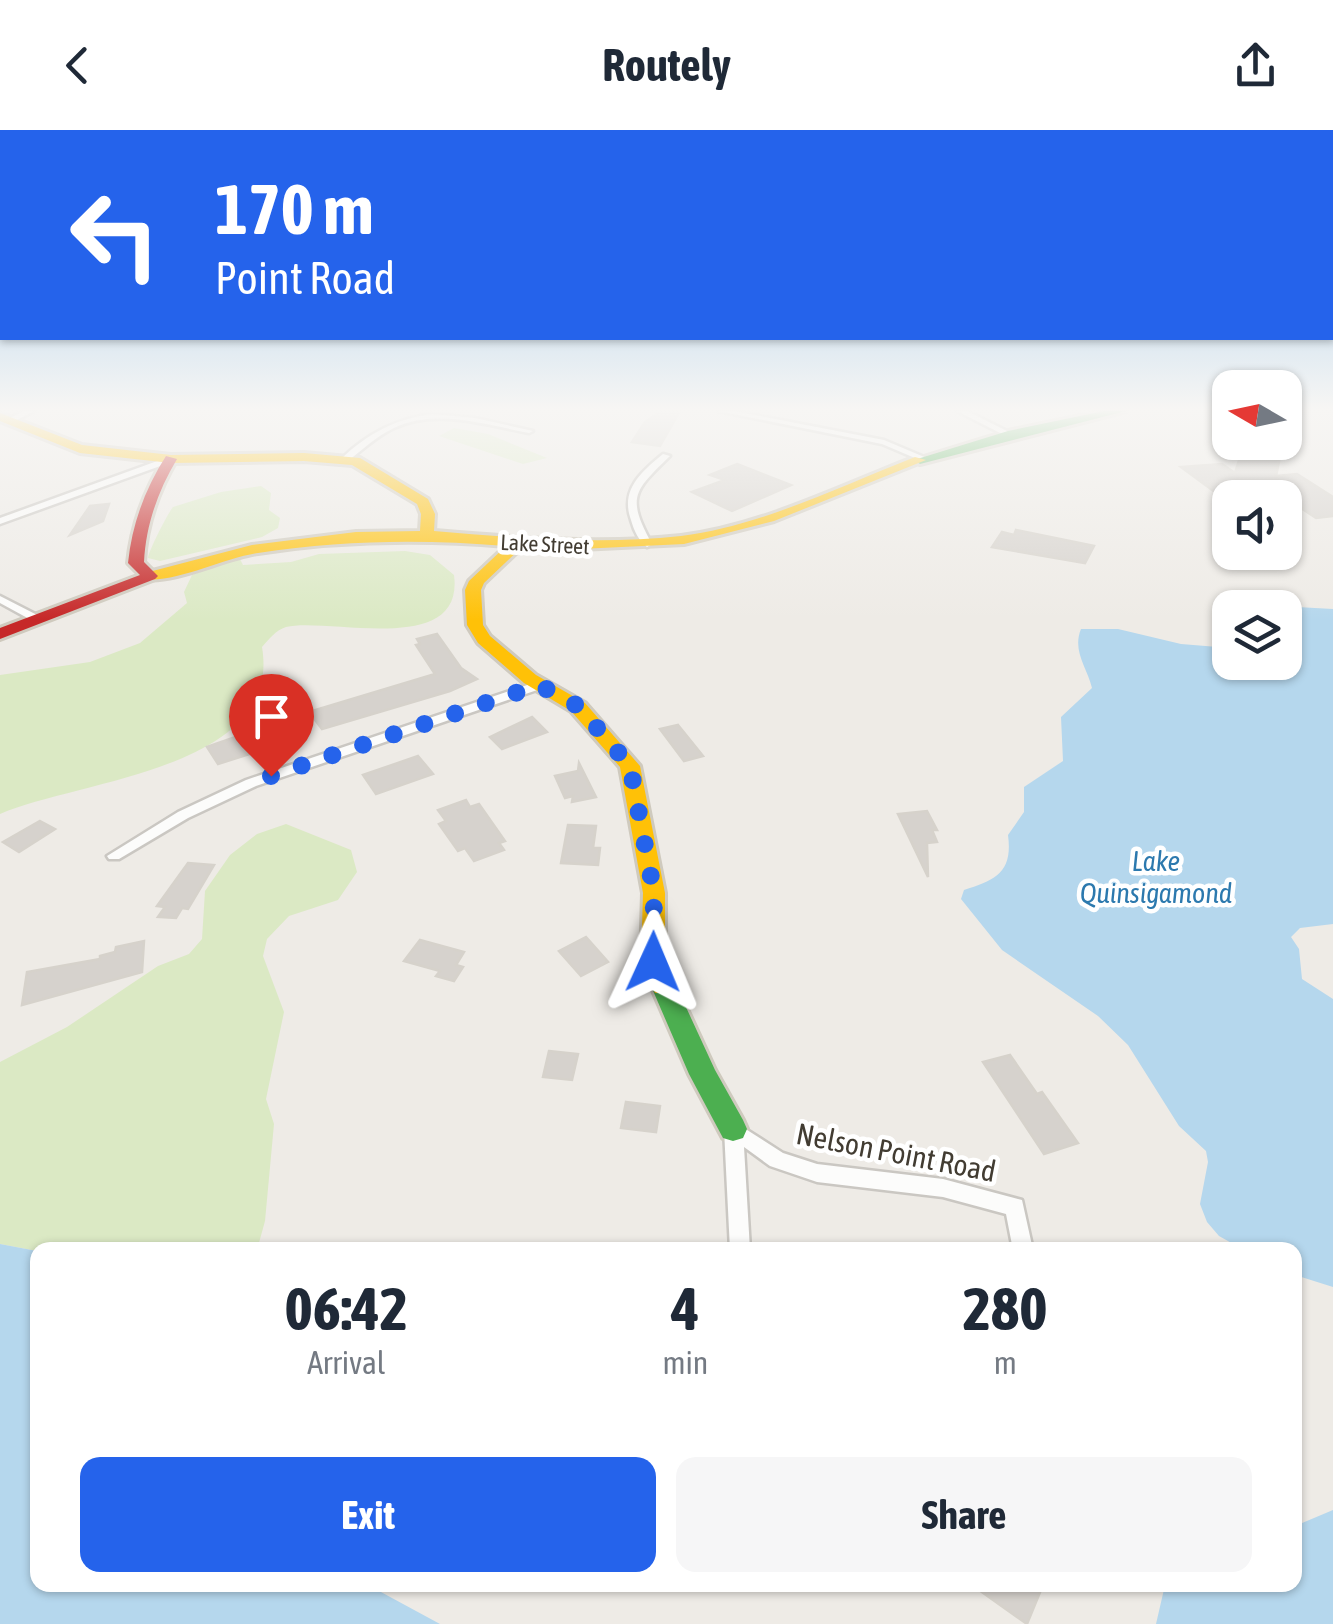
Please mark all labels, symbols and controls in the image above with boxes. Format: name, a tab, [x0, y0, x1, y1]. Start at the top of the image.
icon: back	[50, 38, 105, 93]
icon: share	[1228, 38, 1283, 93]
text: Routely	[602, 39, 731, 91]
text: 170 m	[215, 169, 374, 249]
icon: left	[50, 170, 180, 300]
text: Point Road	[215, 252, 395, 304]
north arrow	[1212, 370, 1302, 460]
map controls	[1212, 370, 1302, 680]
button: sound	[1212, 480, 1302, 570]
street label: Lake Street	[500, 529, 590, 559]
button: layers	[1212, 590, 1302, 680]
pin	[229, 674, 314, 777]
icon: arrive	[244, 689, 299, 744]
water label: Lake Quinsigamond	[1080, 845, 1232, 909]
position arrow	[601, 910, 705, 1014]
street label: Nelson Point Road	[794, 1116, 999, 1188]
text: 06:42	[284, 1274, 408, 1343]
text: 4	[671, 1274, 700, 1343]
text: 280	[963, 1274, 1047, 1343]
text: Arrival	[307, 1344, 385, 1381]
text: min	[662, 1344, 708, 1381]
text: m	[994, 1344, 1017, 1381]
button: Exit	[80, 1457, 656, 1572]
button: Share	[676, 1457, 1252, 1572]

